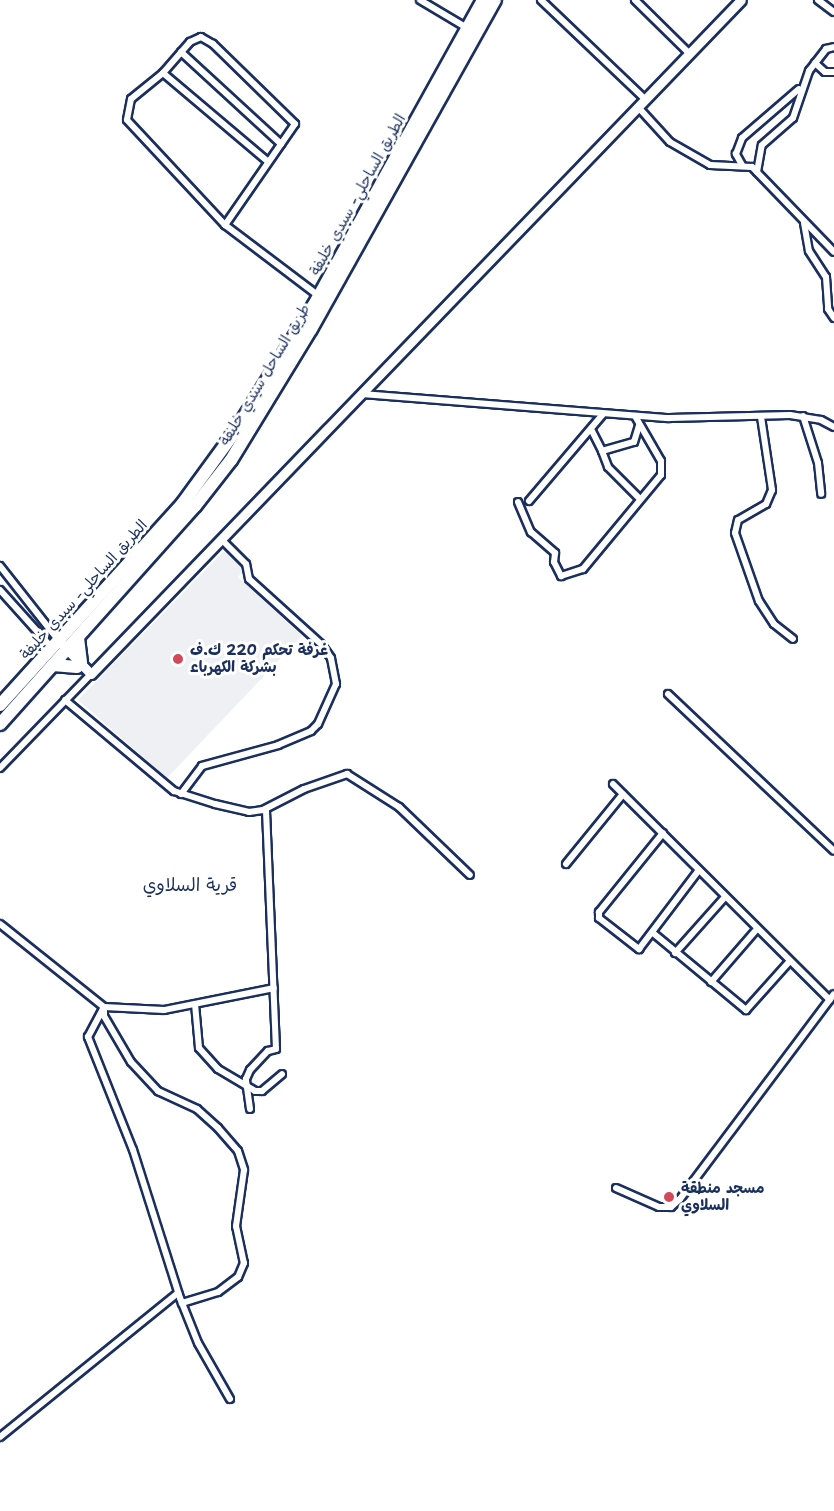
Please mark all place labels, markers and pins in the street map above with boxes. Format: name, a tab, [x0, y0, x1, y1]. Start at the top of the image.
place label: غرفة تحكم 220 ك.ف بشركة الكهرباء	[190, 641, 328, 676]
marker: غرفة تحكم 220 ك.ف بشركة الكهرباء	[171, 652, 185, 666]
place label: مسجد منطقة السلاوي	[681, 1179, 764, 1214]
marker: مسجد منطقة السلاوي	[662, 1190, 676, 1204]

